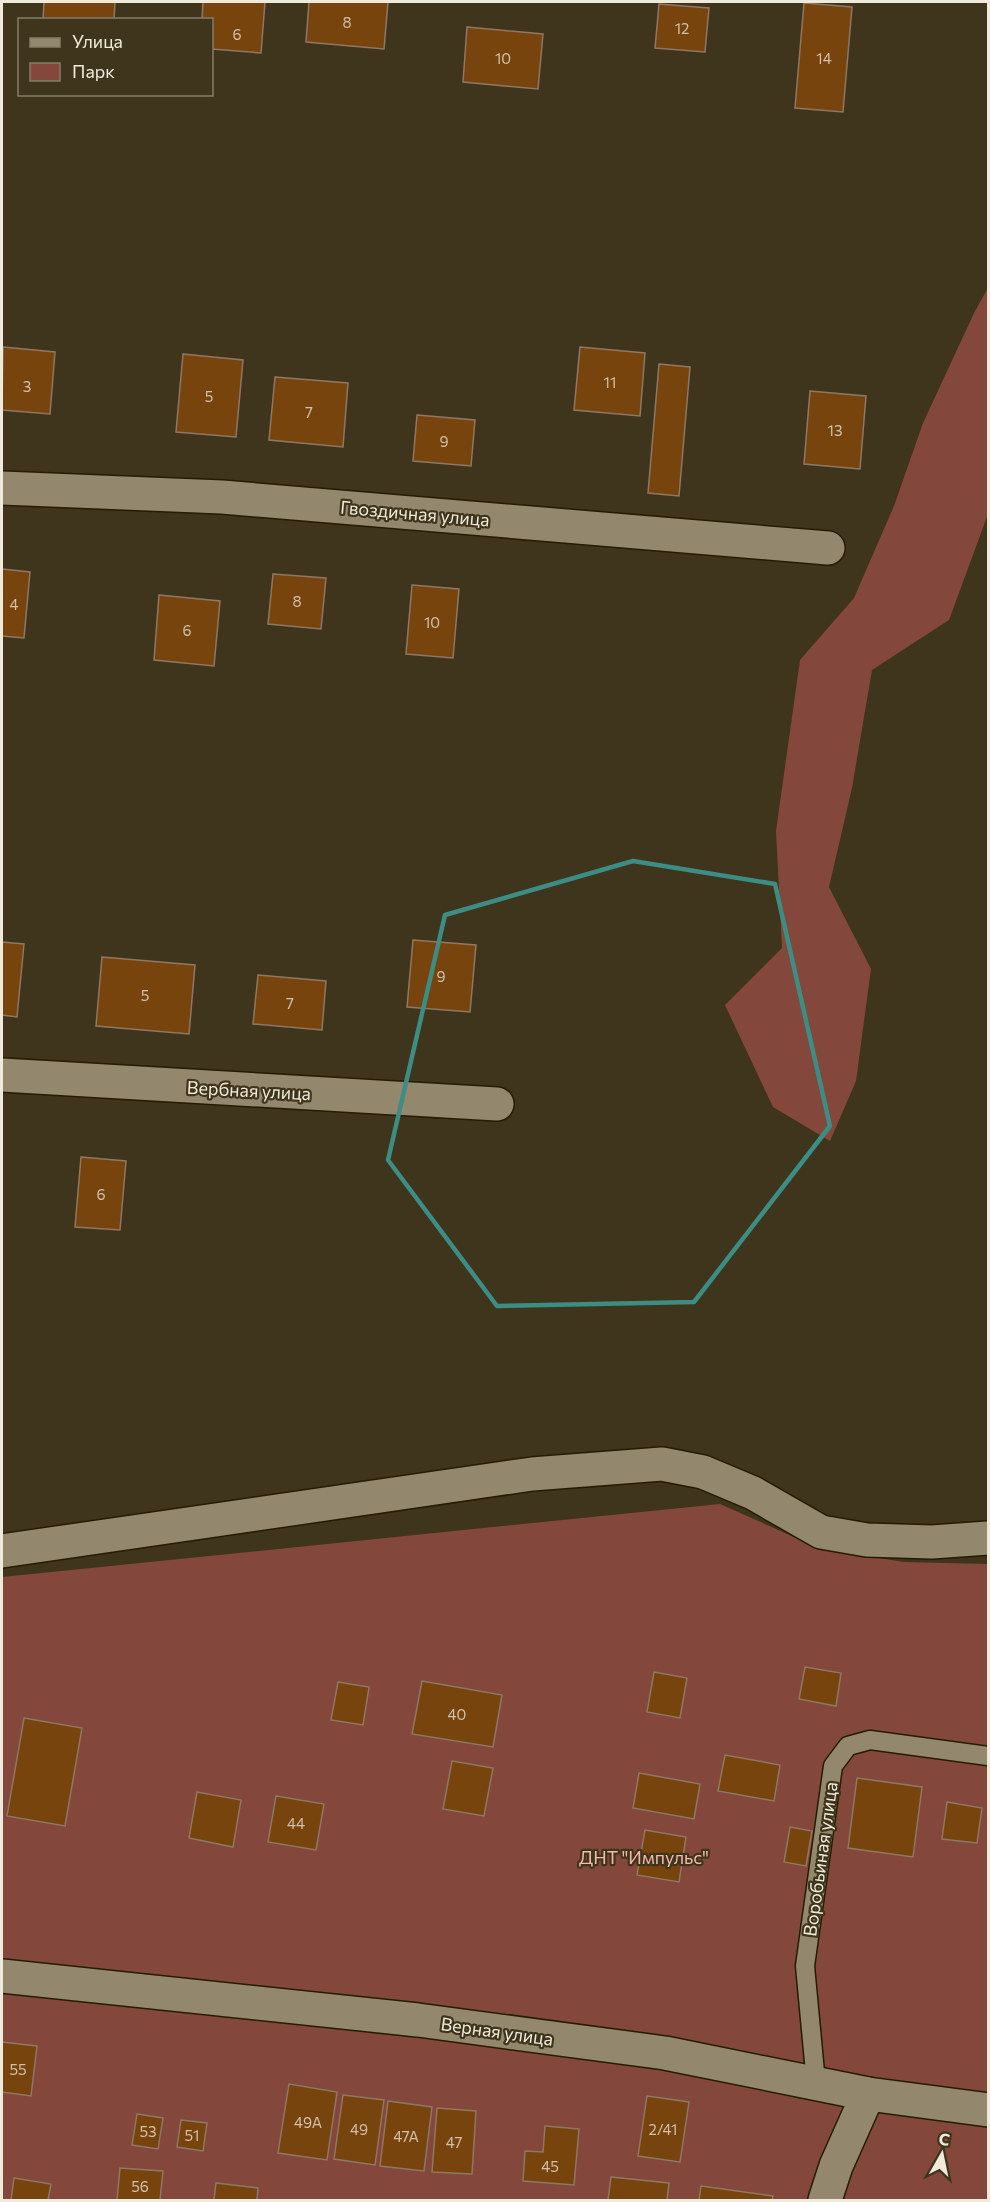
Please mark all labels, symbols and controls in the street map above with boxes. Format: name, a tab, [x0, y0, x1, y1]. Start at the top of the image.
house number: 8	[342, 13, 352, 31]
legend	[18, 18, 213, 96]
house number: 12	[675, 19, 689, 37]
house number: 6	[232, 25, 242, 43]
text: Улица	[72, 30, 123, 52]
house number: 10	[495, 49, 511, 67]
house number: 14	[816, 49, 832, 67]
text: Парк	[72, 60, 115, 82]
house number: 11	[604, 373, 616, 391]
house number: 3	[23, 377, 31, 395]
house number: 5	[205, 387, 213, 405]
house number: 7	[305, 403, 313, 421]
house number: 13	[828, 421, 842, 439]
house number: 9	[439, 432, 449, 450]
street label: Гвоздичная улица	[339, 496, 491, 530]
house number: 8	[292, 592, 302, 610]
house number: 4	[10, 595, 19, 613]
house number: 10	[424, 613, 440, 631]
house number: 6	[182, 621, 192, 639]
house number: 9	[436, 967, 446, 985]
house number: 5	[141, 986, 149, 1004]
house number: 7	[286, 994, 294, 1012]
street label: Вербная улица	[186, 1076, 312, 1104]
house number: 6	[96, 1185, 106, 1203]
house number: 40	[448, 1705, 466, 1723]
street label: Воробьиная улица	[798, 1780, 842, 1938]
house number: 44	[287, 1814, 305, 1832]
park label: ДНТ "Импульс"	[579, 1846, 709, 1868]
street label: Верная улица	[439, 2012, 555, 2050]
house number: 55	[9, 2060, 27, 2078]
house number: 49А	[294, 2113, 322, 2131]
house number: 49	[350, 2120, 368, 2138]
house number: 2/41	[649, 2120, 677, 2138]
house number: 53	[139, 2122, 157, 2140]
north arrow	[912, 2124, 972, 2184]
house number: 51	[184, 2126, 200, 2144]
house number: 47А	[393, 2127, 419, 2145]
text: С	[938, 2128, 951, 2149]
house number: 47	[446, 2133, 462, 2151]
house number: 45	[541, 2157, 559, 2175]
house number: 56	[131, 2177, 149, 2195]

